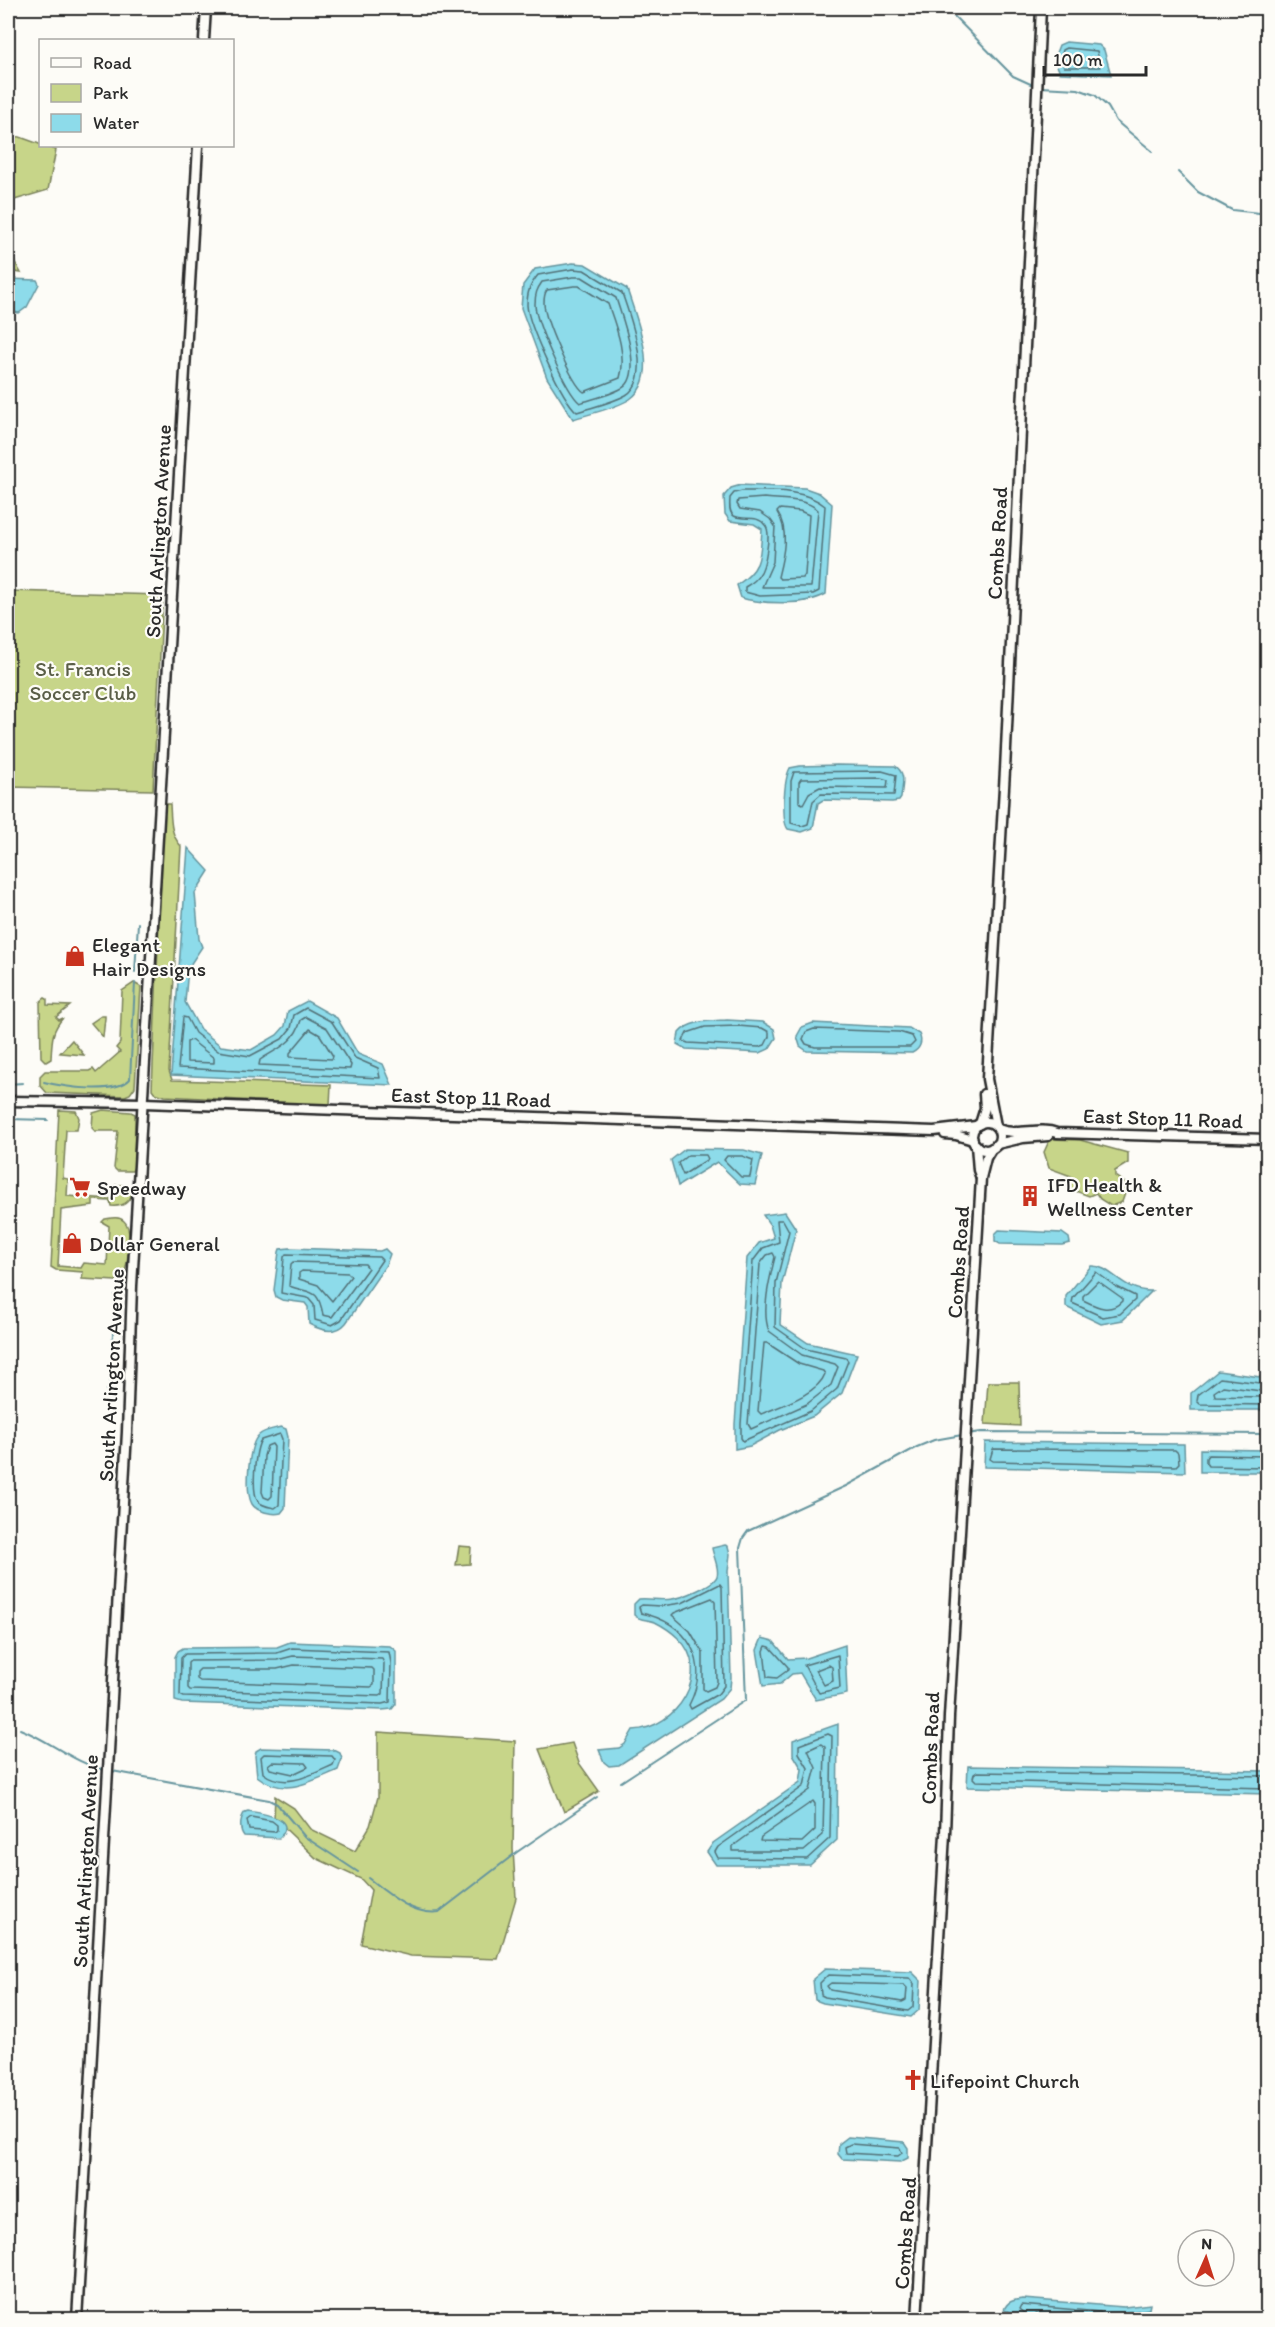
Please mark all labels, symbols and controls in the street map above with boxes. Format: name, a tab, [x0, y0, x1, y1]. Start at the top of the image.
legend	[39, 39, 234, 147]
scale bar	[1044, 39, 1146, 77]
text: 100 m	[1053, 49, 1103, 71]
text: Road	[93, 52, 132, 74]
text: Park	[93, 82, 128, 104]
text: Water	[93, 112, 139, 134]
street label: South Arlington Avenue	[140, 424, 176, 638]
street label: Combs Road	[982, 485, 1012, 600]
park label: St. Francis Soccer Club	[29, 656, 137, 705]
place label: Elegant Hair Designs	[92, 932, 206, 981]
shop icon: Elegant Hair Designs	[63, 944, 87, 968]
street label: East Stop 11 Road	[391, 1082, 552, 1112]
street label: East Stop 11 Road	[1083, 1103, 1244, 1133]
place label: IFD Health & Wellness Center	[1047, 1172, 1193, 1221]
supermarket icon: Speedway	[68, 1175, 92, 1199]
place label: Speedway	[97, 1175, 186, 1200]
building icon: IFD Health & Wellness Center	[1018, 1184, 1042, 1208]
street label: Combs Road	[942, 1204, 974, 1319]
shop icon: Dollar General	[60, 1231, 84, 1255]
place label: Dollar General	[89, 1231, 220, 1256]
street label: South Arlington Avenue	[93, 1268, 129, 1482]
street label: Combs Road	[916, 1691, 944, 1805]
street label: South Arlington Avenue	[67, 1754, 103, 1968]
church icon: Lifepoint Church	[901, 2068, 925, 2092]
place label: Lifepoint Church	[930, 2068, 1080, 2093]
street label: Combs Road	[889, 2175, 921, 2290]
north arrow	[1176, 2228, 1236, 2288]
text: N	[1201, 2234, 1213, 2253]

